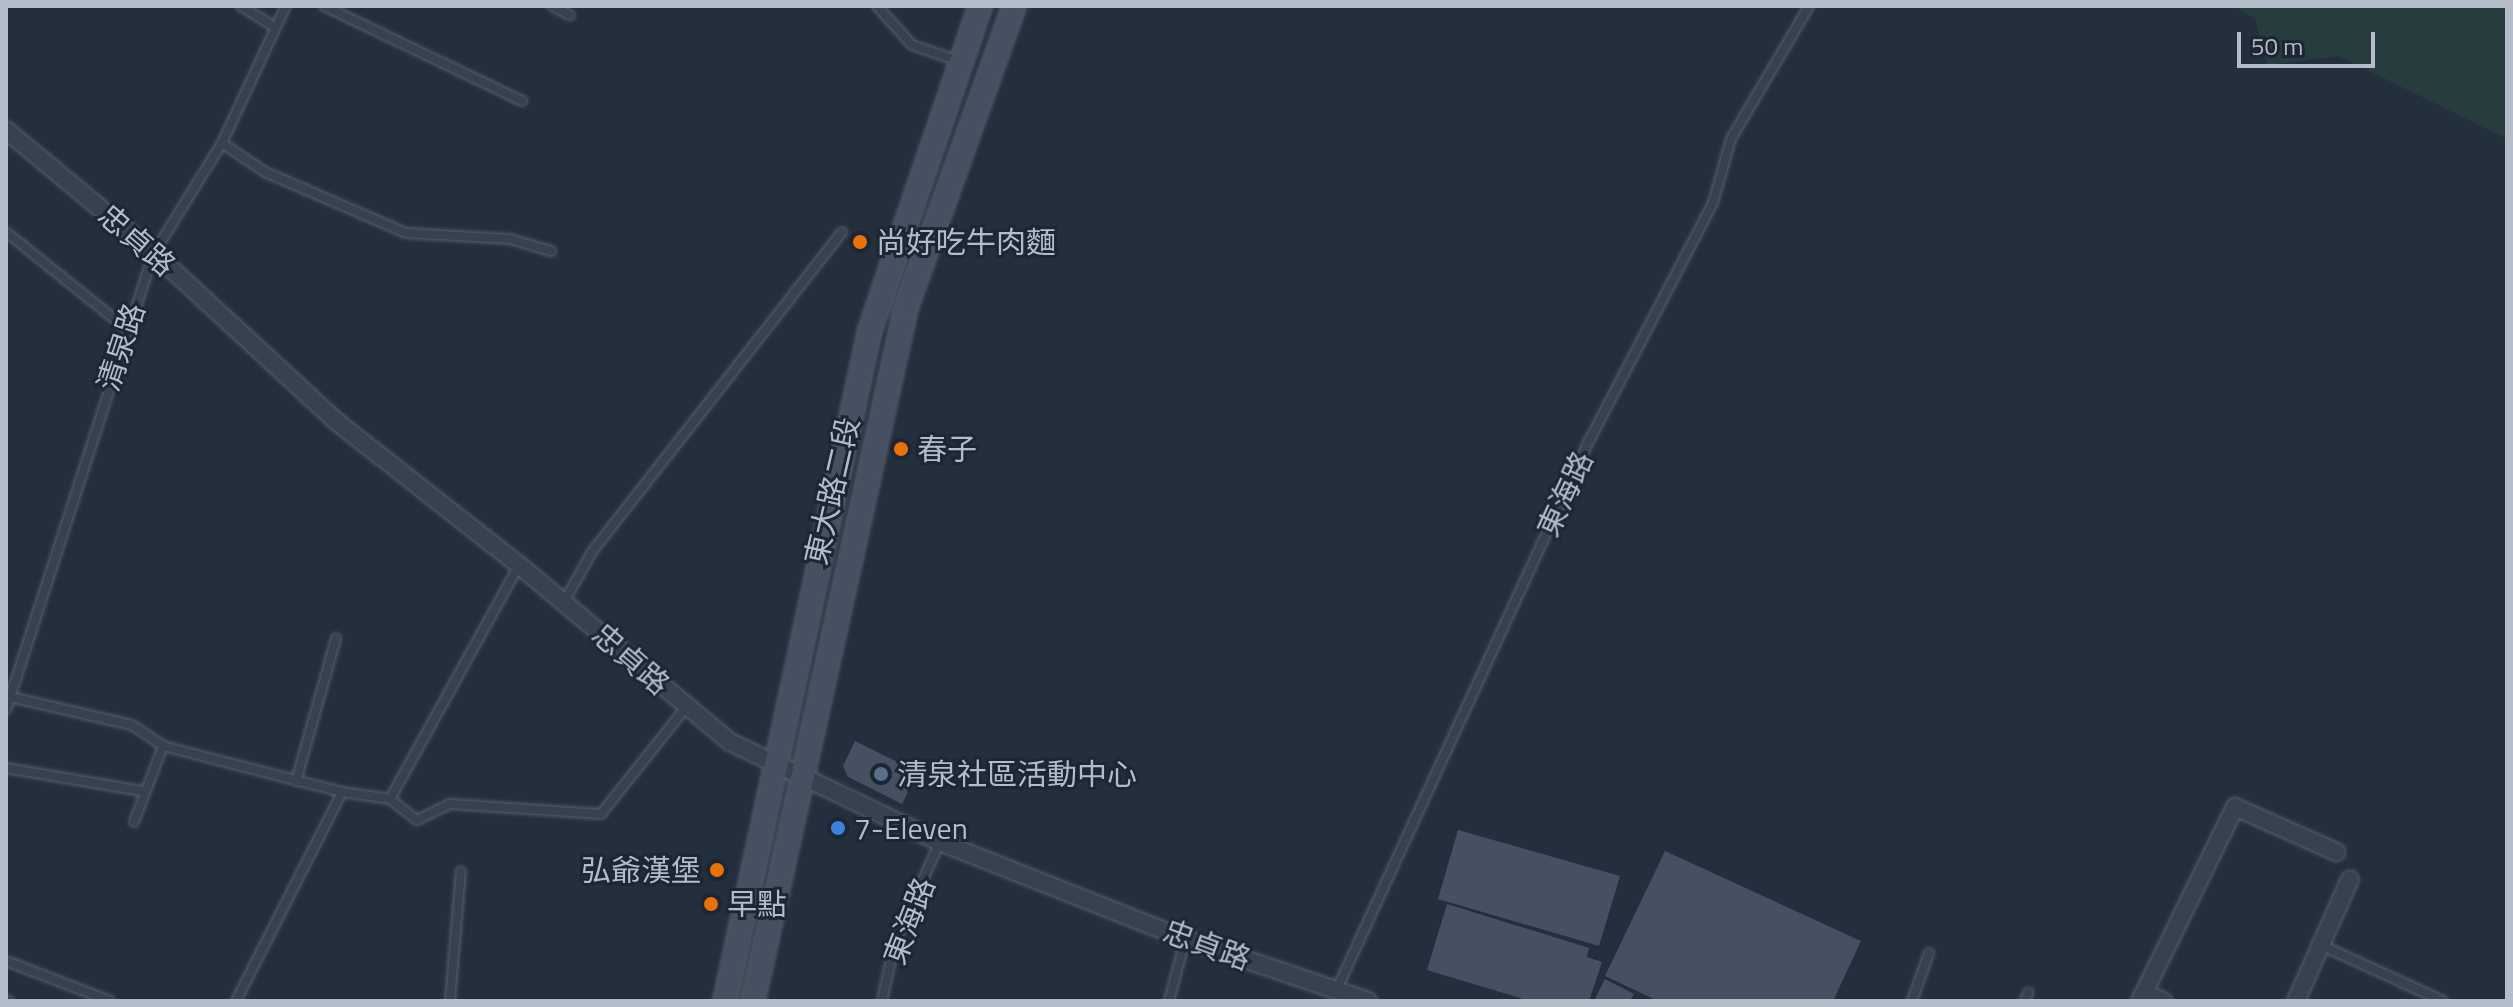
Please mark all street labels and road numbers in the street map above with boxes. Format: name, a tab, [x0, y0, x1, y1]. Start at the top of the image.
street label: 忠貞路	[91, 197, 183, 283]
street label: 清泉路	[90, 299, 152, 395]
street label: 東大路二段	[798, 414, 866, 568]
street label: 東海路	[1530, 446, 1600, 542]
street label: 忠貞路	[585, 616, 677, 702]
street label: 東海路	[876, 873, 942, 969]
street label: 忠貞路	[1159, 913, 1255, 977]

